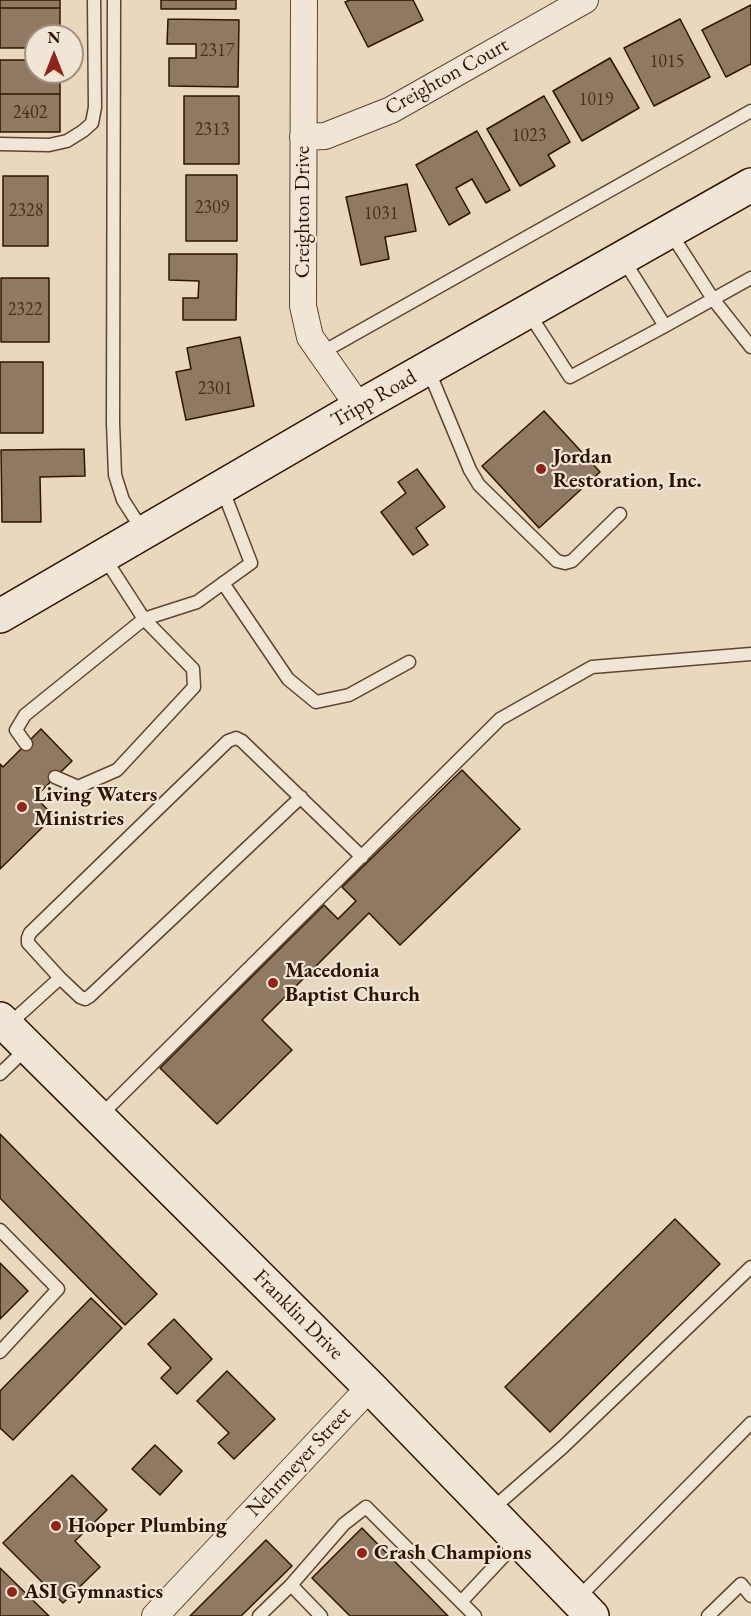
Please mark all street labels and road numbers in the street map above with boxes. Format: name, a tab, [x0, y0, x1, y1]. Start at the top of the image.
street label: Creighton Court	[381, 33, 513, 121]
street label: Creighton Drive	[290, 146, 316, 278]
street label: Tripp Road	[327, 365, 421, 433]
street label: Franklin Drive	[248, 1265, 348, 1365]
street label: Nehrmeyer Street	[242, 1402, 356, 1522]

